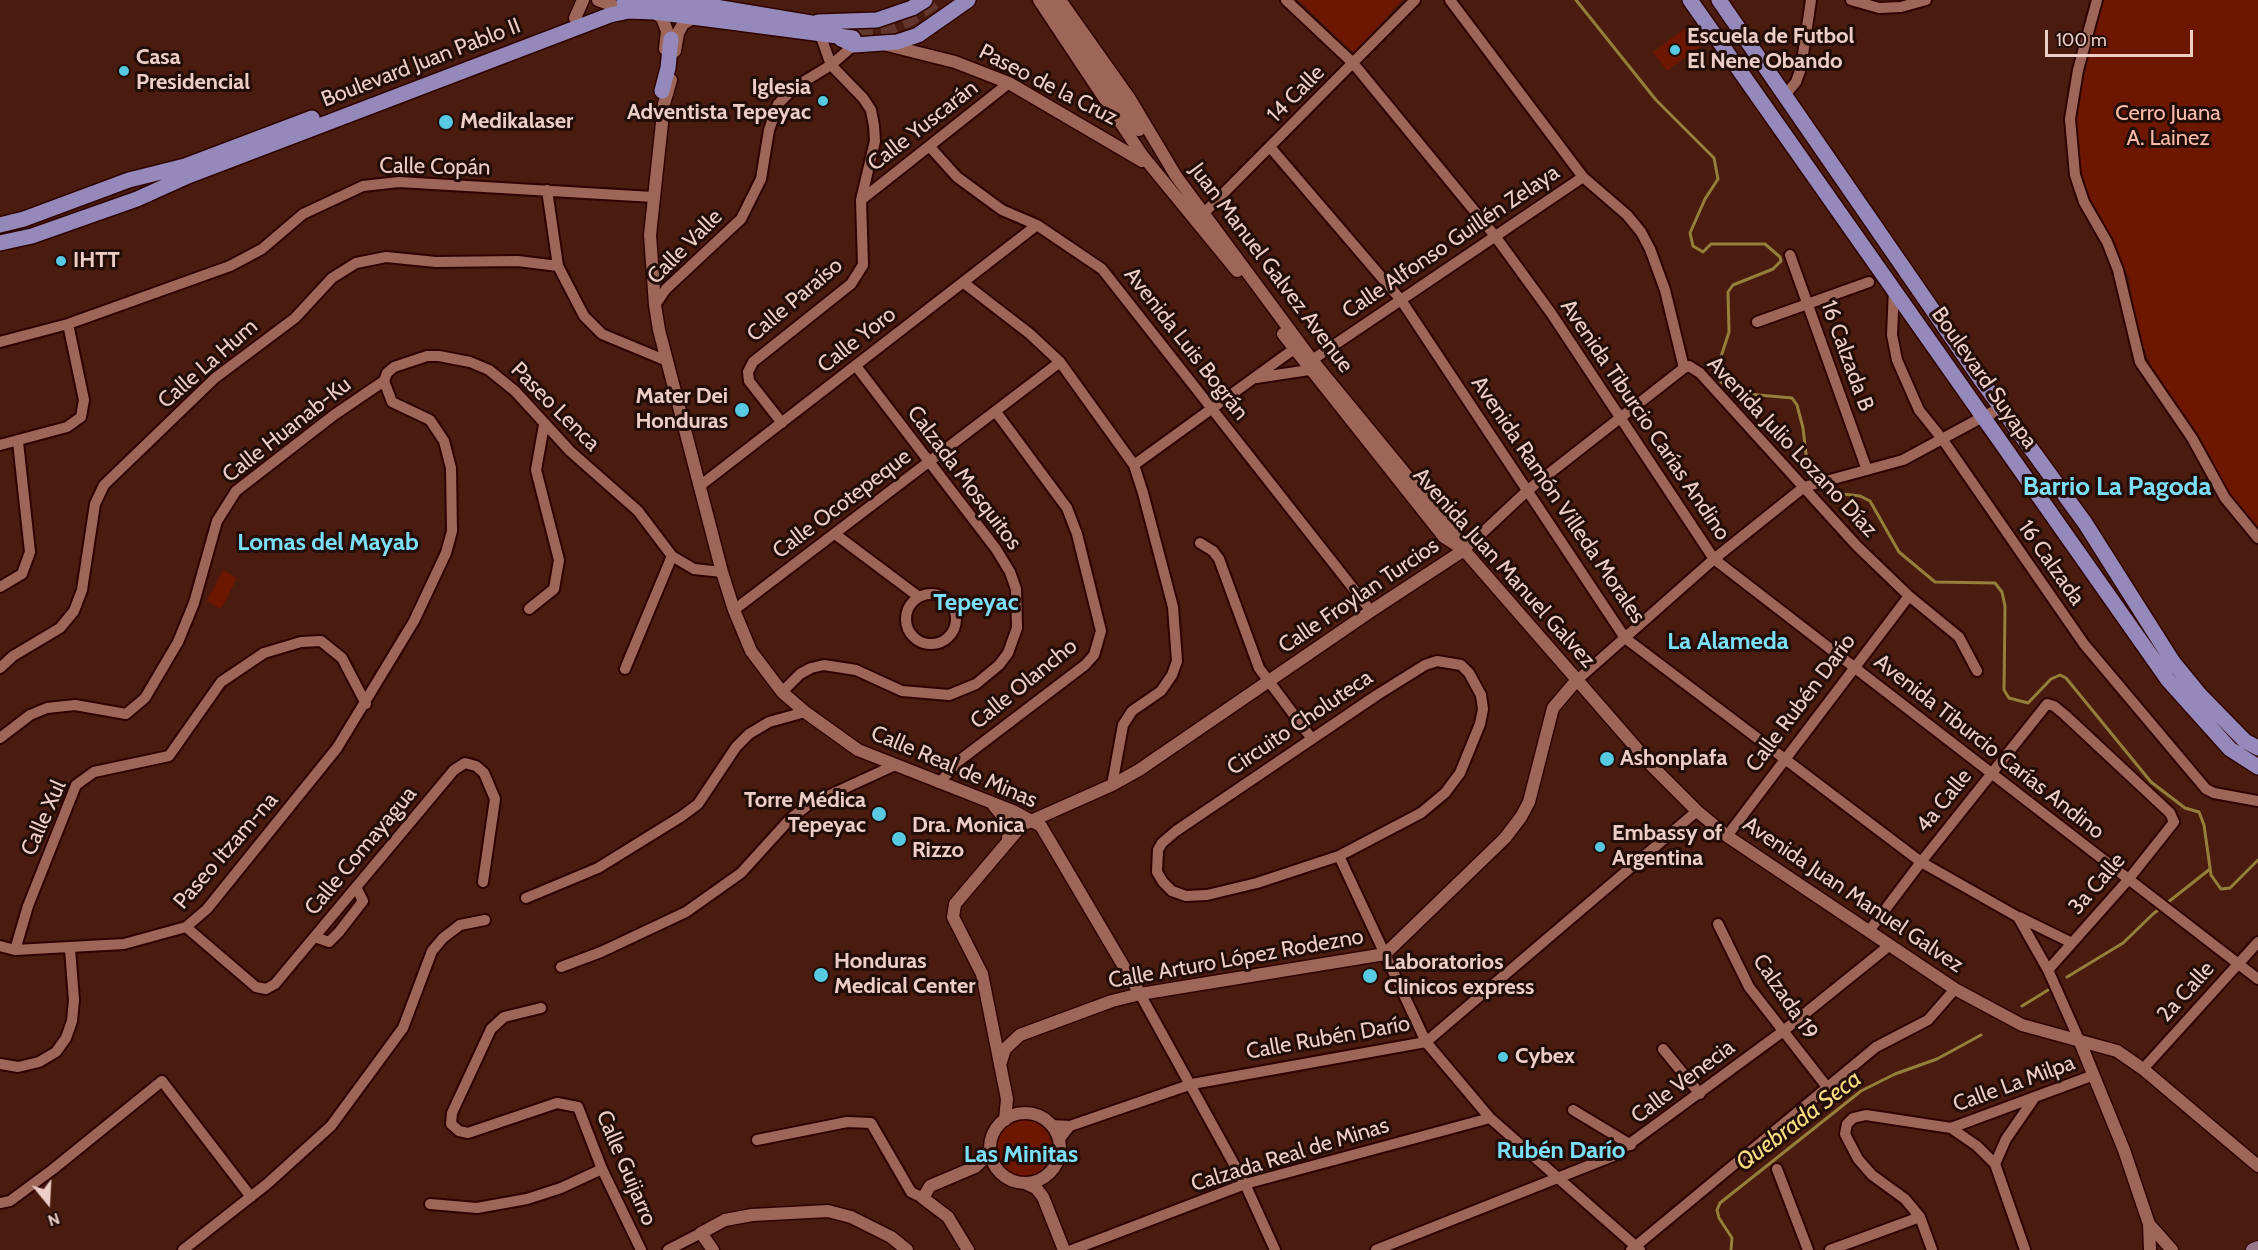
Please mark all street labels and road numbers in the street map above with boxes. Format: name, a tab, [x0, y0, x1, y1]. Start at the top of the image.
street label: Boulevard Juan Pablo II	[318, 13, 524, 113]
street label: Paseo de la Cruz	[974, 39, 1122, 131]
street label: 14 Calle	[1262, 60, 1330, 128]
street label: Calle Yuscarán	[863, 75, 983, 177]
street label: Calle Copán	[379, 153, 491, 181]
street label: Juan Manuel Galvez Avenue	[1184, 158, 1358, 378]
street label: Calle Alfonso Guillén Zelaya	[1338, 159, 1564, 325]
street label: Calle Valle	[642, 204, 728, 290]
street label: Calle Paraíso	[742, 252, 848, 348]
street label: Avenida Luis Bográn	[1118, 262, 1254, 426]
street label: Avenida Tiburcio Carías Andino	[1554, 294, 1736, 546]
street label: 16 Calzada B	[1815, 297, 1879, 415]
street label: Calle Yoro	[813, 301, 901, 379]
street label: Boulevard Suyapa	[1925, 302, 2043, 454]
street label: Calle La Hum	[153, 314, 263, 414]
street label: Avenida Julio Lozano Díaz	[1701, 351, 1883, 543]
street label: Paseo Lenca	[505, 357, 605, 457]
street label: Avenida Ramón Villeda Morales	[1465, 371, 1651, 629]
street label: Calle Huanab-Ku	[217, 372, 357, 488]
street label: Calzada Mosquitos	[901, 401, 1027, 555]
street label: Calle Ocotepeque	[768, 443, 916, 565]
street label: Avenida Juan Manuel Galvez	[1407, 462, 1601, 674]
street label: 16 Calzada	[2012, 515, 2090, 611]
street label: Calle Froylan Turcios	[1274, 533, 1444, 659]
street label: Calle Rubén Darío	[1741, 629, 1861, 777]
street label: Calle Olancho	[965, 633, 1083, 735]
street label: Avenida Tiburcio Carías Andino	[1869, 649, 2109, 845]
street label: Circuito Choluteca	[1222, 665, 1378, 781]
street label: Calle Real de Minas	[867, 720, 1041, 814]
street label: 4a Calle	[1910, 764, 1978, 838]
street label: Calle Xul	[16, 776, 72, 860]
street label: Calle Comayagua	[299, 781, 423, 921]
street label: Paseo Itzam-na	[168, 787, 284, 915]
street label: Avenida Juan Manuel Galvez	[1738, 811, 1968, 979]
street label: 3a Calle	[2063, 848, 2131, 920]
street label: Calle Arturo López Rodezno	[1106, 924, 1366, 994]
street label: Calzada 19	[1747, 949, 1823, 1045]
street label: 2a Calle	[2152, 956, 2220, 1028]
street label: Calle Rubén Darío	[1244, 1011, 1412, 1065]
street label: Calle Venecia	[1626, 1035, 1740, 1129]
street label: Calle La Milpa	[1950, 1050, 2078, 1118]
street label: Calle Guijarro	[590, 1107, 662, 1229]
street label: Calzada Real de Minas	[1188, 1112, 1392, 1198]

